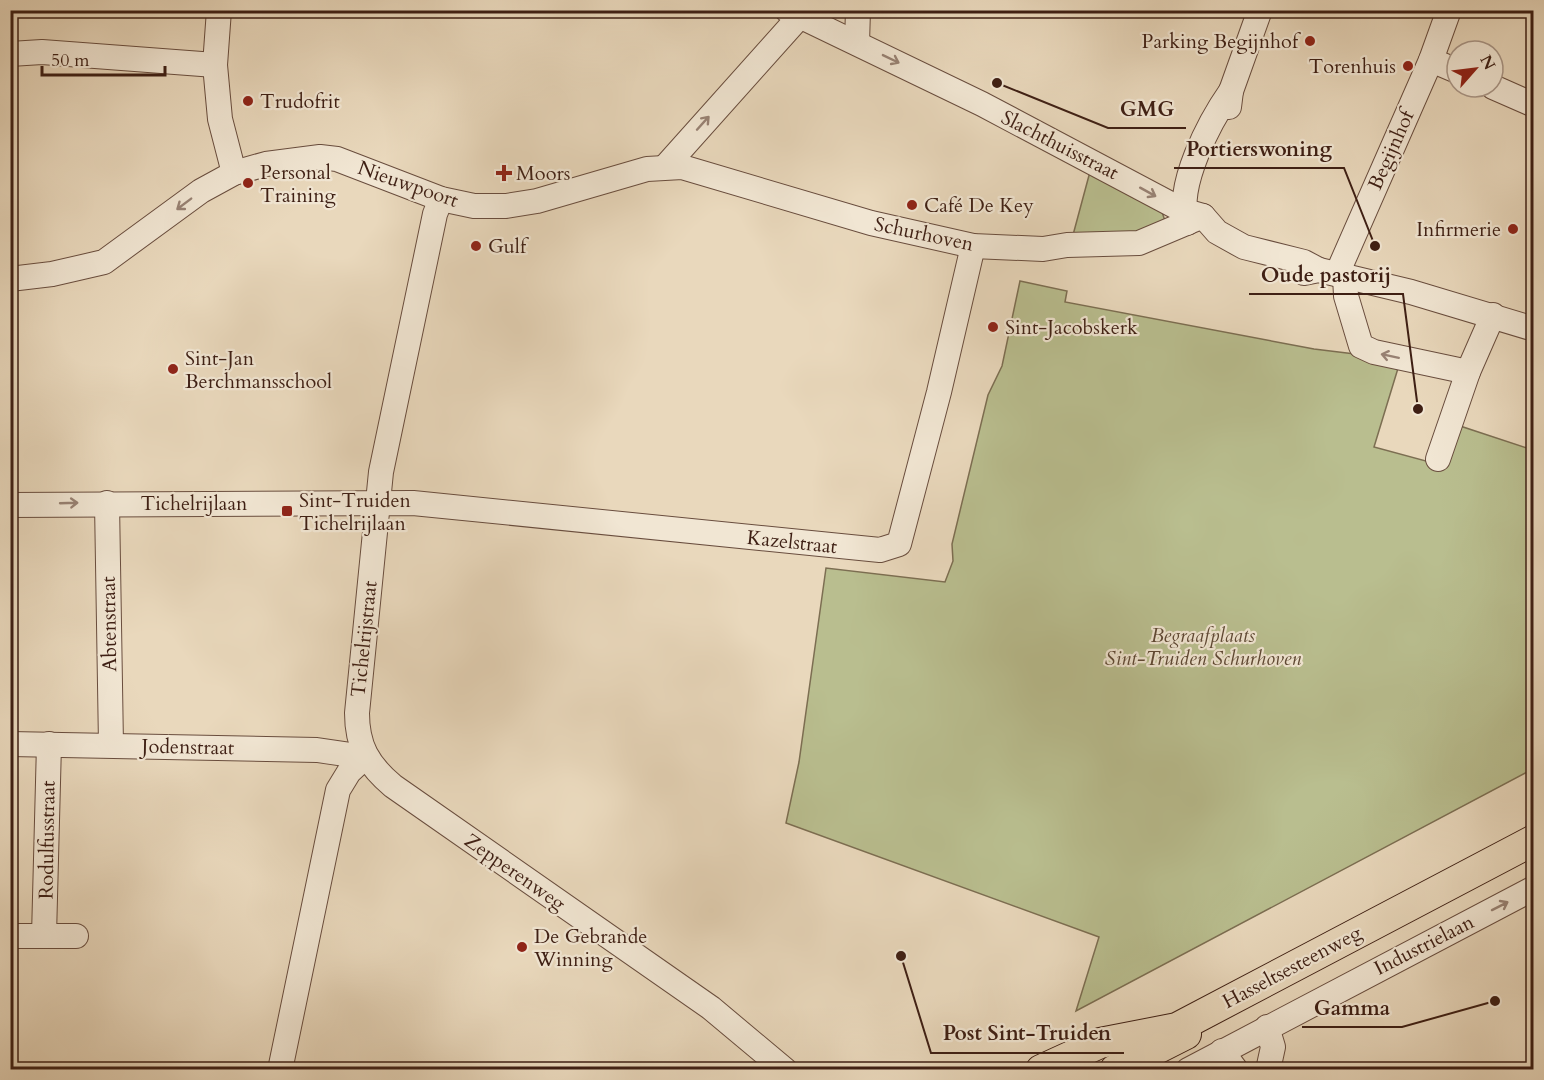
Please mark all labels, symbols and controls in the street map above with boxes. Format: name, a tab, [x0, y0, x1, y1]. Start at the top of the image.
place label: Parking Begijnhof	[1142, 28, 1301, 55]
marker: Parking Begijnhof	[1303, 34, 1317, 48]
scale bar	[42, 39, 165, 77]
north arrow	[1445, 39, 1505, 99]
text: 50 m	[51, 48, 90, 73]
text: N	[1474, 51, 1500, 74]
place label: Torenhuis	[1309, 53, 1396, 80]
one-way arrow	[881, 54, 899, 66]
marker: Torenhuis	[1401, 59, 1415, 73]
place label: Trudofrit	[260, 88, 340, 115]
callout: GMG	[1108, 89, 1186, 128]
marker: Trudofrit	[241, 94, 255, 108]
text: GMG	[1120, 95, 1174, 124]
street label: Begijnhof	[1362, 103, 1422, 194]
street label: Slachthuisstraat	[997, 104, 1124, 186]
one-way arrow	[696, 116, 710, 131]
callout: Portierswoning	[1174, 129, 1344, 168]
text: Portierswoning	[1186, 135, 1332, 164]
street label: Nieuwpoort	[354, 154, 463, 214]
place label: Personal Training	[260, 159, 337, 209]
place label: Moors	[516, 160, 570, 187]
marker: Moors	[497, 166, 511, 180]
marker: Personal Training	[241, 176, 255, 190]
one-way arrow	[1140, 186, 1157, 198]
place label: Café De Key	[924, 192, 1034, 219]
one-way arrow	[177, 198, 193, 211]
marker: Café De Key	[905, 198, 919, 212]
street label: Schurhoven	[872, 210, 977, 258]
place label: Infirmerie	[1416, 216, 1501, 243]
marker: Infirmerie	[1506, 222, 1520, 236]
place label: Gulf	[488, 233, 529, 260]
marker: Gulf	[469, 239, 483, 253]
callout: Oude pastorij	[1249, 255, 1403, 294]
text: Oude pastorij	[1261, 261, 1391, 290]
place label: Sint-Jacobskerk	[1005, 314, 1138, 341]
marker: Sint-Jacobskerk	[986, 320, 1000, 334]
place label: Sint-Jan Berchmansschool	[185, 345, 332, 395]
one-way arrow	[1381, 349, 1400, 361]
marker: Sint-Jan Berchmansschool	[166, 362, 180, 376]
place label: Sint-Truiden Tichelrijlaan	[299, 487, 412, 537]
street label: Tichelrijlaan	[141, 490, 248, 517]
one-way arrow	[58, 498, 78, 509]
marker: Sint-Truiden Tichelrijlaan	[280, 504, 294, 518]
street label: Kazelstraat	[746, 524, 839, 560]
street label: Abtenstraat	[95, 575, 123, 672]
street label: Tichelrijstraat	[344, 579, 384, 699]
park label: Begraafplaats Sint-Truiden Schurhoven	[1105, 622, 1302, 672]
street label: Jodenstraat	[138, 733, 235, 761]
street label: Rodulfusstraat	[32, 780, 62, 900]
street label: Zepperenweg	[459, 827, 572, 917]
one-way arrow	[1491, 899, 1509, 911]
street label: Industrielaan	[1369, 908, 1479, 982]
street label: Hasseltsesteenweg	[1218, 919, 1367, 1015]
place label: De Gebrande Winning	[533, 923, 647, 973]
marker: De Gebrande Winning	[515, 940, 529, 954]
callout: Gamma	[1302, 988, 1402, 1027]
text: Gamma	[1314, 994, 1391, 1023]
callout: Post Sint-Truiden	[931, 1014, 1124, 1053]
text: Post Sint-Truiden	[943, 1019, 1112, 1048]

